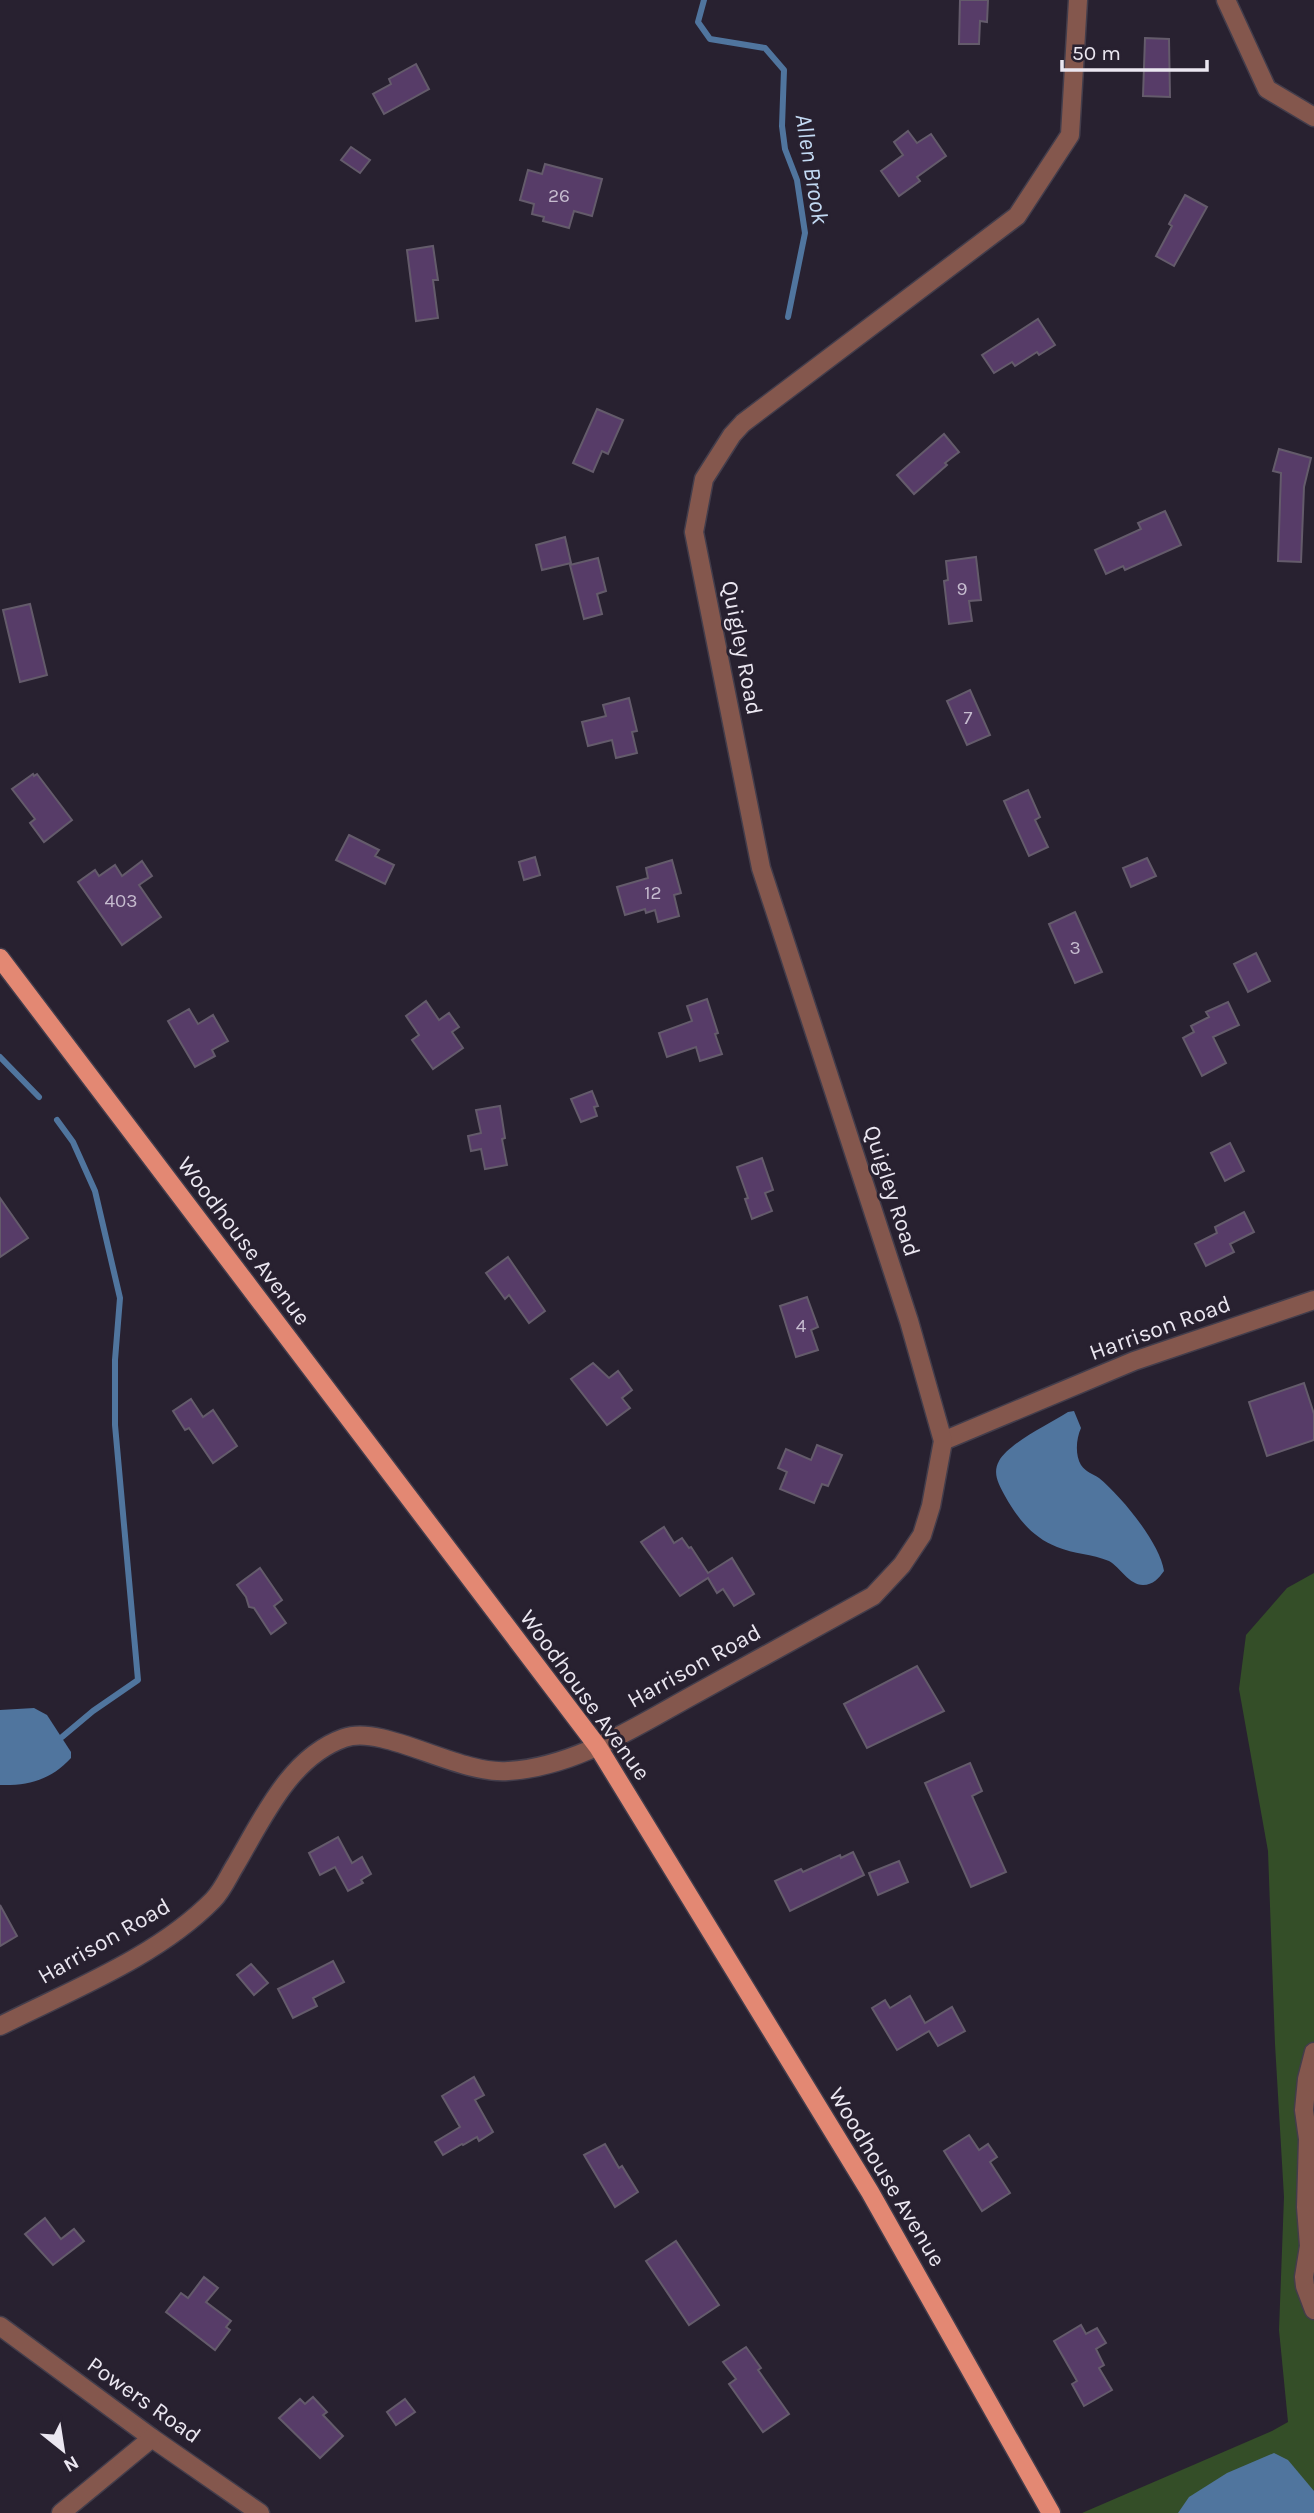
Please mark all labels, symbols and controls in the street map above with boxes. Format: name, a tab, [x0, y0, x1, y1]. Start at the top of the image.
scale bar	[1062, 28, 1207, 72]
text: 50 m	[1072, 41, 1121, 65]
water label: Allen Brook	[789, 112, 835, 227]
house number: 26	[548, 185, 570, 207]
house number: 9	[956, 578, 968, 600]
street label: Quigley Road	[716, 579, 768, 717]
house number: 7	[964, 707, 973, 729]
house number: 12	[644, 882, 662, 904]
house number: 403	[104, 890, 138, 912]
house number: 3	[1069, 937, 1081, 959]
street label: Quigley Road	[858, 1122, 926, 1260]
street label: Woodhouse Avenue	[172, 1151, 316, 1331]
street label: Harrison Road	[1086, 1290, 1234, 1366]
house number: 4	[796, 1315, 807, 1337]
street label: Woodhouse Avenue	[514, 1605, 656, 1785]
street label: Harrison Road	[623, 1618, 765, 1714]
street label: Harrison Road	[33, 1892, 175, 1990]
street label: Woodhouse Avenue	[823, 2083, 951, 2271]
street label: Powers Road	[82, 2351, 206, 2449]
north arrow	[28, 2415, 98, 2485]
text: N	[60, 2451, 82, 2477]

